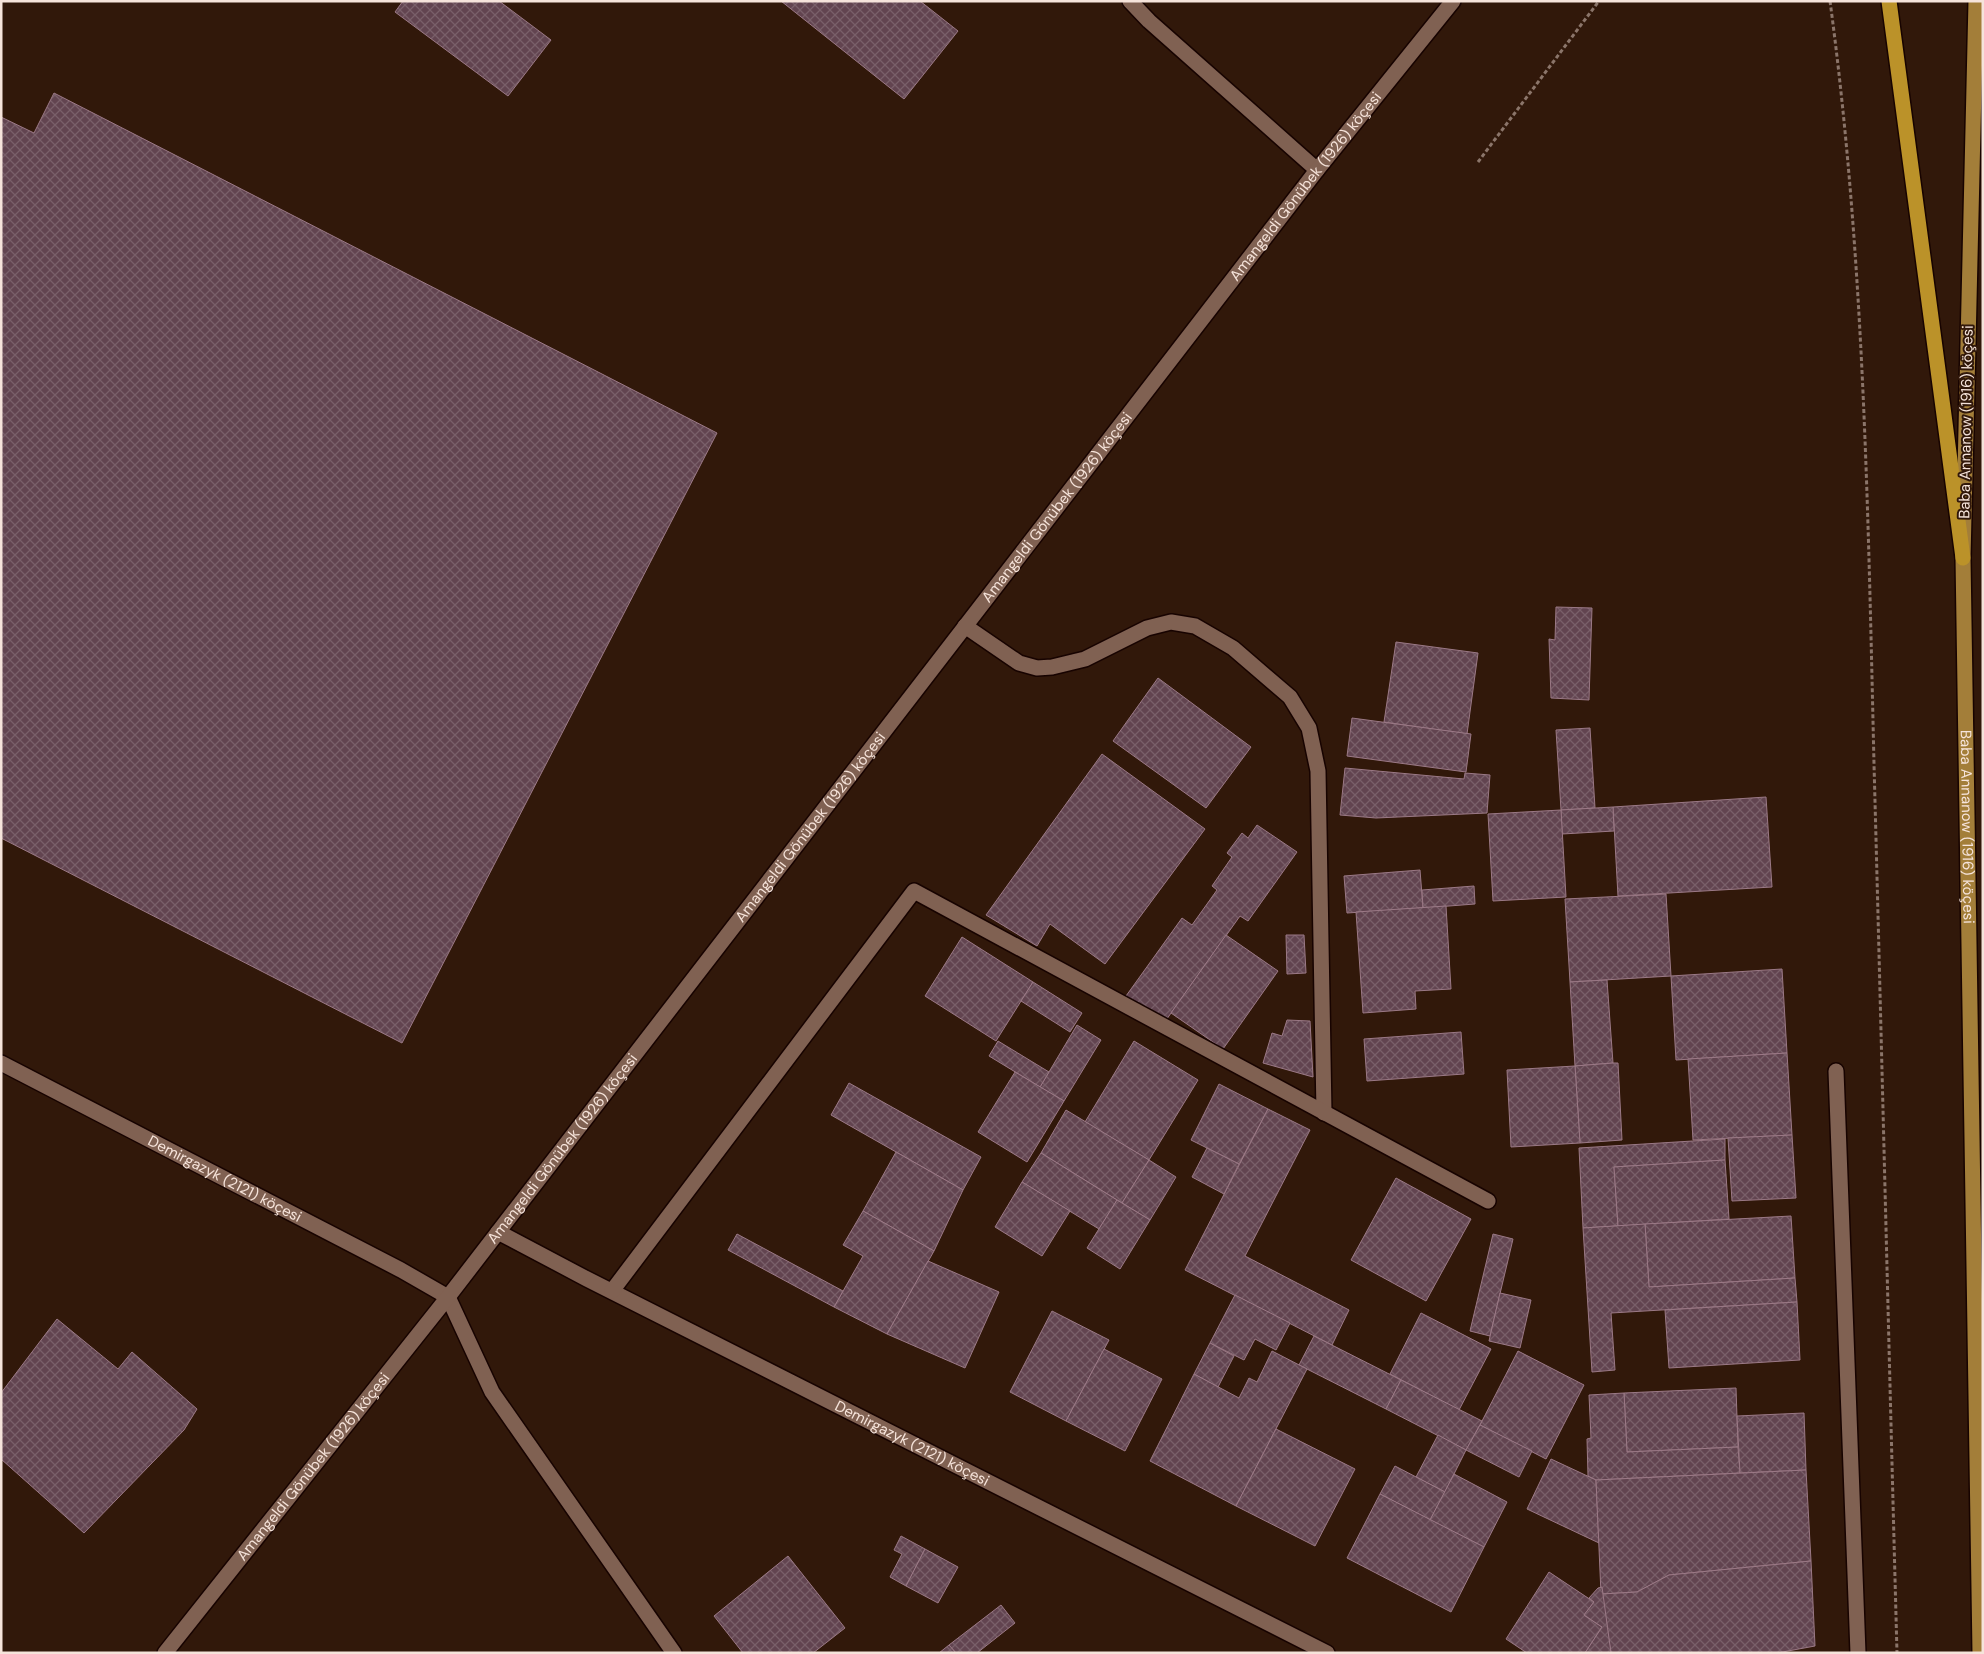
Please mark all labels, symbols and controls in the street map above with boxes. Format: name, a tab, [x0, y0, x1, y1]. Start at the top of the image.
street label: Amangeldi Gönübek (1926) köçesi	[1225, 88, 1386, 285]
street label: Baba Annanow (1916) köçesi	[1954, 325, 1978, 519]
street label: Amangeldi Gönübek (1926) köçesi	[977, 408, 1137, 606]
street label: Amangeldi Gönübek (1926) köçesi	[731, 728, 890, 926]
street label: Baba Annanow (1916) köçesi	[1956, 730, 1979, 924]
street label: Amangeldi Gönübek (1926) köçesi	[483, 1050, 642, 1248]
street label: Demirgazyk (2121) köçesi	[144, 1131, 305, 1227]
street label: Amangeldi Gönübek (1926) köçesi	[232, 1368, 394, 1565]
street label: Demirgazyk (2121) köçesi	[832, 1396, 993, 1491]

